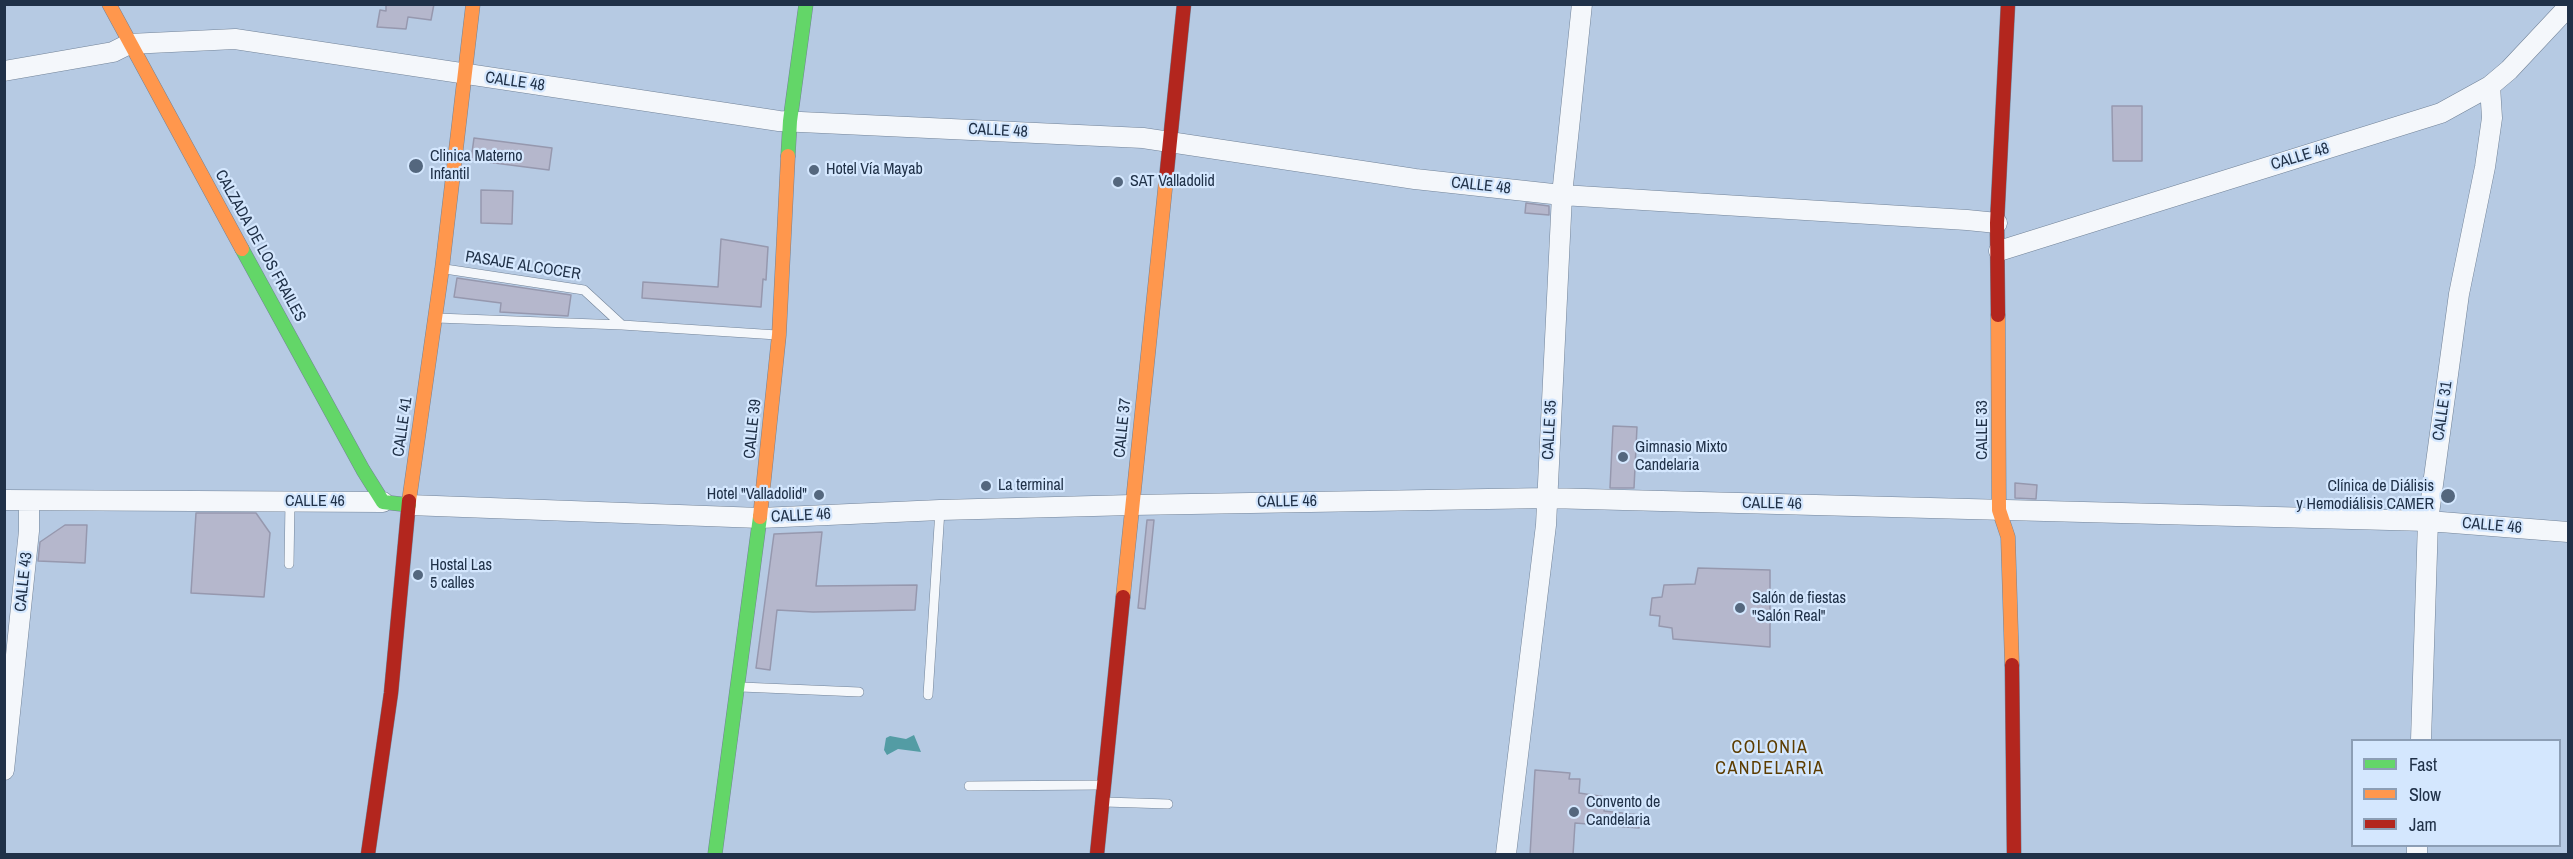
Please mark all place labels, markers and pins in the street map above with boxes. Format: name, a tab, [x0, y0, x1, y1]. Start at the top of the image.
place label: Clinica Materno Infantil	[430, 147, 523, 185]
marker: Clinica Materno Infantil	[407, 157, 425, 175]
place label: Hotel Vía Mayab	[826, 160, 923, 180]
marker: Hotel Vía Mayab	[807, 163, 821, 177]
place label: SAT Valladolid	[1130, 172, 1215, 192]
marker: SAT Valladolid	[1111, 175, 1125, 189]
place label: Gimnasio Mixto Candelaria	[1635, 438, 1728, 476]
marker: Gimnasio Mixto Candelaria	[1616, 450, 1630, 464]
place label: La terminal	[998, 476, 1064, 496]
place label: Clínica de Diálisis y Hemodiálisis CAMER	[2296, 477, 2434, 515]
marker: La terminal	[979, 479, 993, 493]
place label: Hotel "Valladolid"	[707, 485, 807, 505]
marker: Clínica de Diálisis y Hemodiálisis CAMER	[2439, 487, 2457, 505]
marker: Hotel "Valladolid"	[812, 488, 826, 502]
place label: Hostal Las 5 calles	[430, 556, 492, 594]
marker: Hostal Las 5 calles	[411, 568, 425, 582]
place label: Salón de fiestas "Salón Real"	[1752, 589, 1846, 627]
marker: Salón de fiestas "Salón Real"	[1733, 601, 1747, 615]
place label: Convento de Candelaria	[1586, 793, 1660, 831]
marker: Convento de Candelaria	[1567, 805, 1581, 819]

